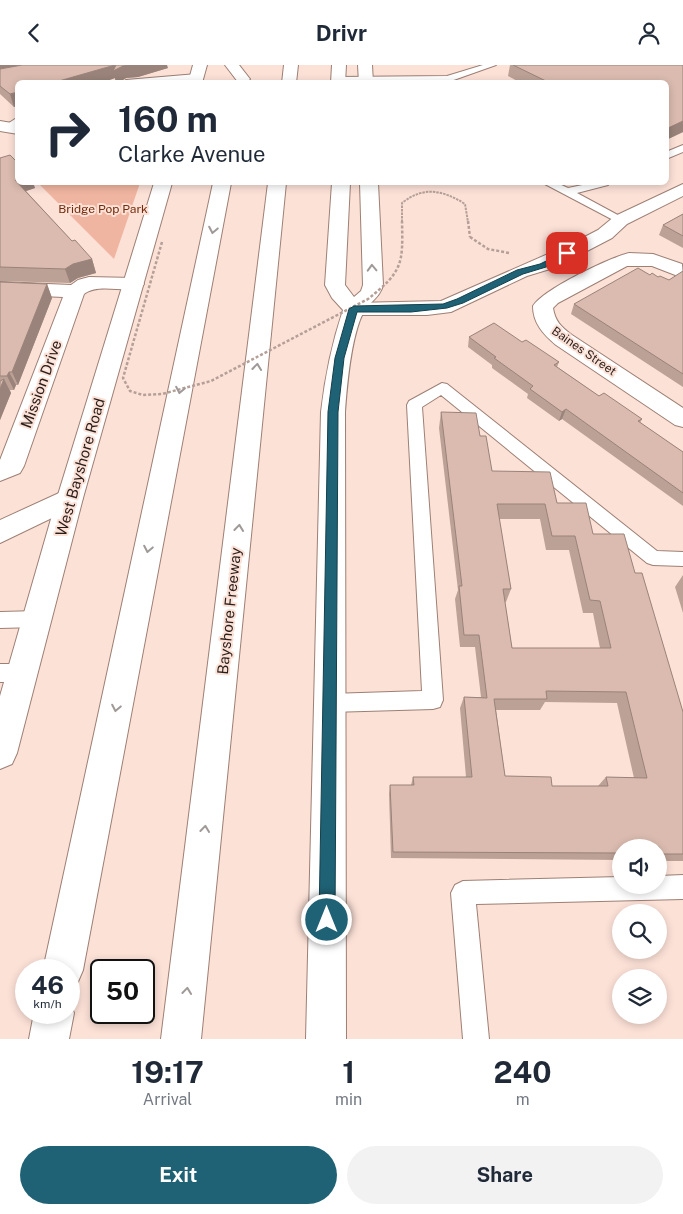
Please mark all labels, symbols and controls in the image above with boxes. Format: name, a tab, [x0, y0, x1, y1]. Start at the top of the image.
icon: back	[20, 19, 48, 47]
icon: person	[635, 19, 663, 47]
text: Drivr	[316, 20, 367, 46]
text: 160 m	[118, 99, 218, 140]
icon: right	[35, 100, 100, 165]
text: Clarke Avenue	[118, 141, 266, 167]
park label: Bridge Pop Park	[58, 202, 148, 216]
one-way arrow	[208, 226, 218, 235]
pin	[546, 232, 588, 274]
icon: arrive	[553, 239, 581, 267]
one-way arrow	[367, 264, 378, 272]
street label: Baines Street	[549, 324, 619, 379]
street label: Mission Drive	[17, 338, 65, 430]
one-way arrow	[251, 363, 262, 371]
one-way arrow	[176, 385, 186, 394]
street label: West Bayshore Road	[52, 396, 108, 538]
one-way arrow	[233, 524, 244, 532]
one-way arrow	[143, 544, 154, 553]
street label: Bayshore Freeway	[214, 547, 244, 675]
one-way arrow	[111, 704, 122, 713]
one-way arrow	[199, 825, 210, 833]
map controls	[612, 839, 667, 1024]
button: sound	[612, 839, 667, 894]
position arrow	[300, 893, 352, 945]
button: search	[612, 904, 667, 959]
speed limit sign: 50	[90, 959, 155, 1024]
button: layers	[612, 969, 667, 1024]
text: 46	[31, 970, 64, 1000]
one-way arrow	[181, 986, 192, 994]
text: km/h	[33, 997, 62, 1011]
text: 19:17	[131, 1054, 204, 1090]
text: 1	[342, 1054, 355, 1090]
text: 240	[494, 1054, 552, 1090]
text: Arrival	[143, 1090, 192, 1109]
text: min	[335, 1090, 362, 1109]
text: m	[516, 1090, 530, 1109]
button: Exit	[20, 1146, 337, 1204]
button: Share	[347, 1146, 663, 1204]

